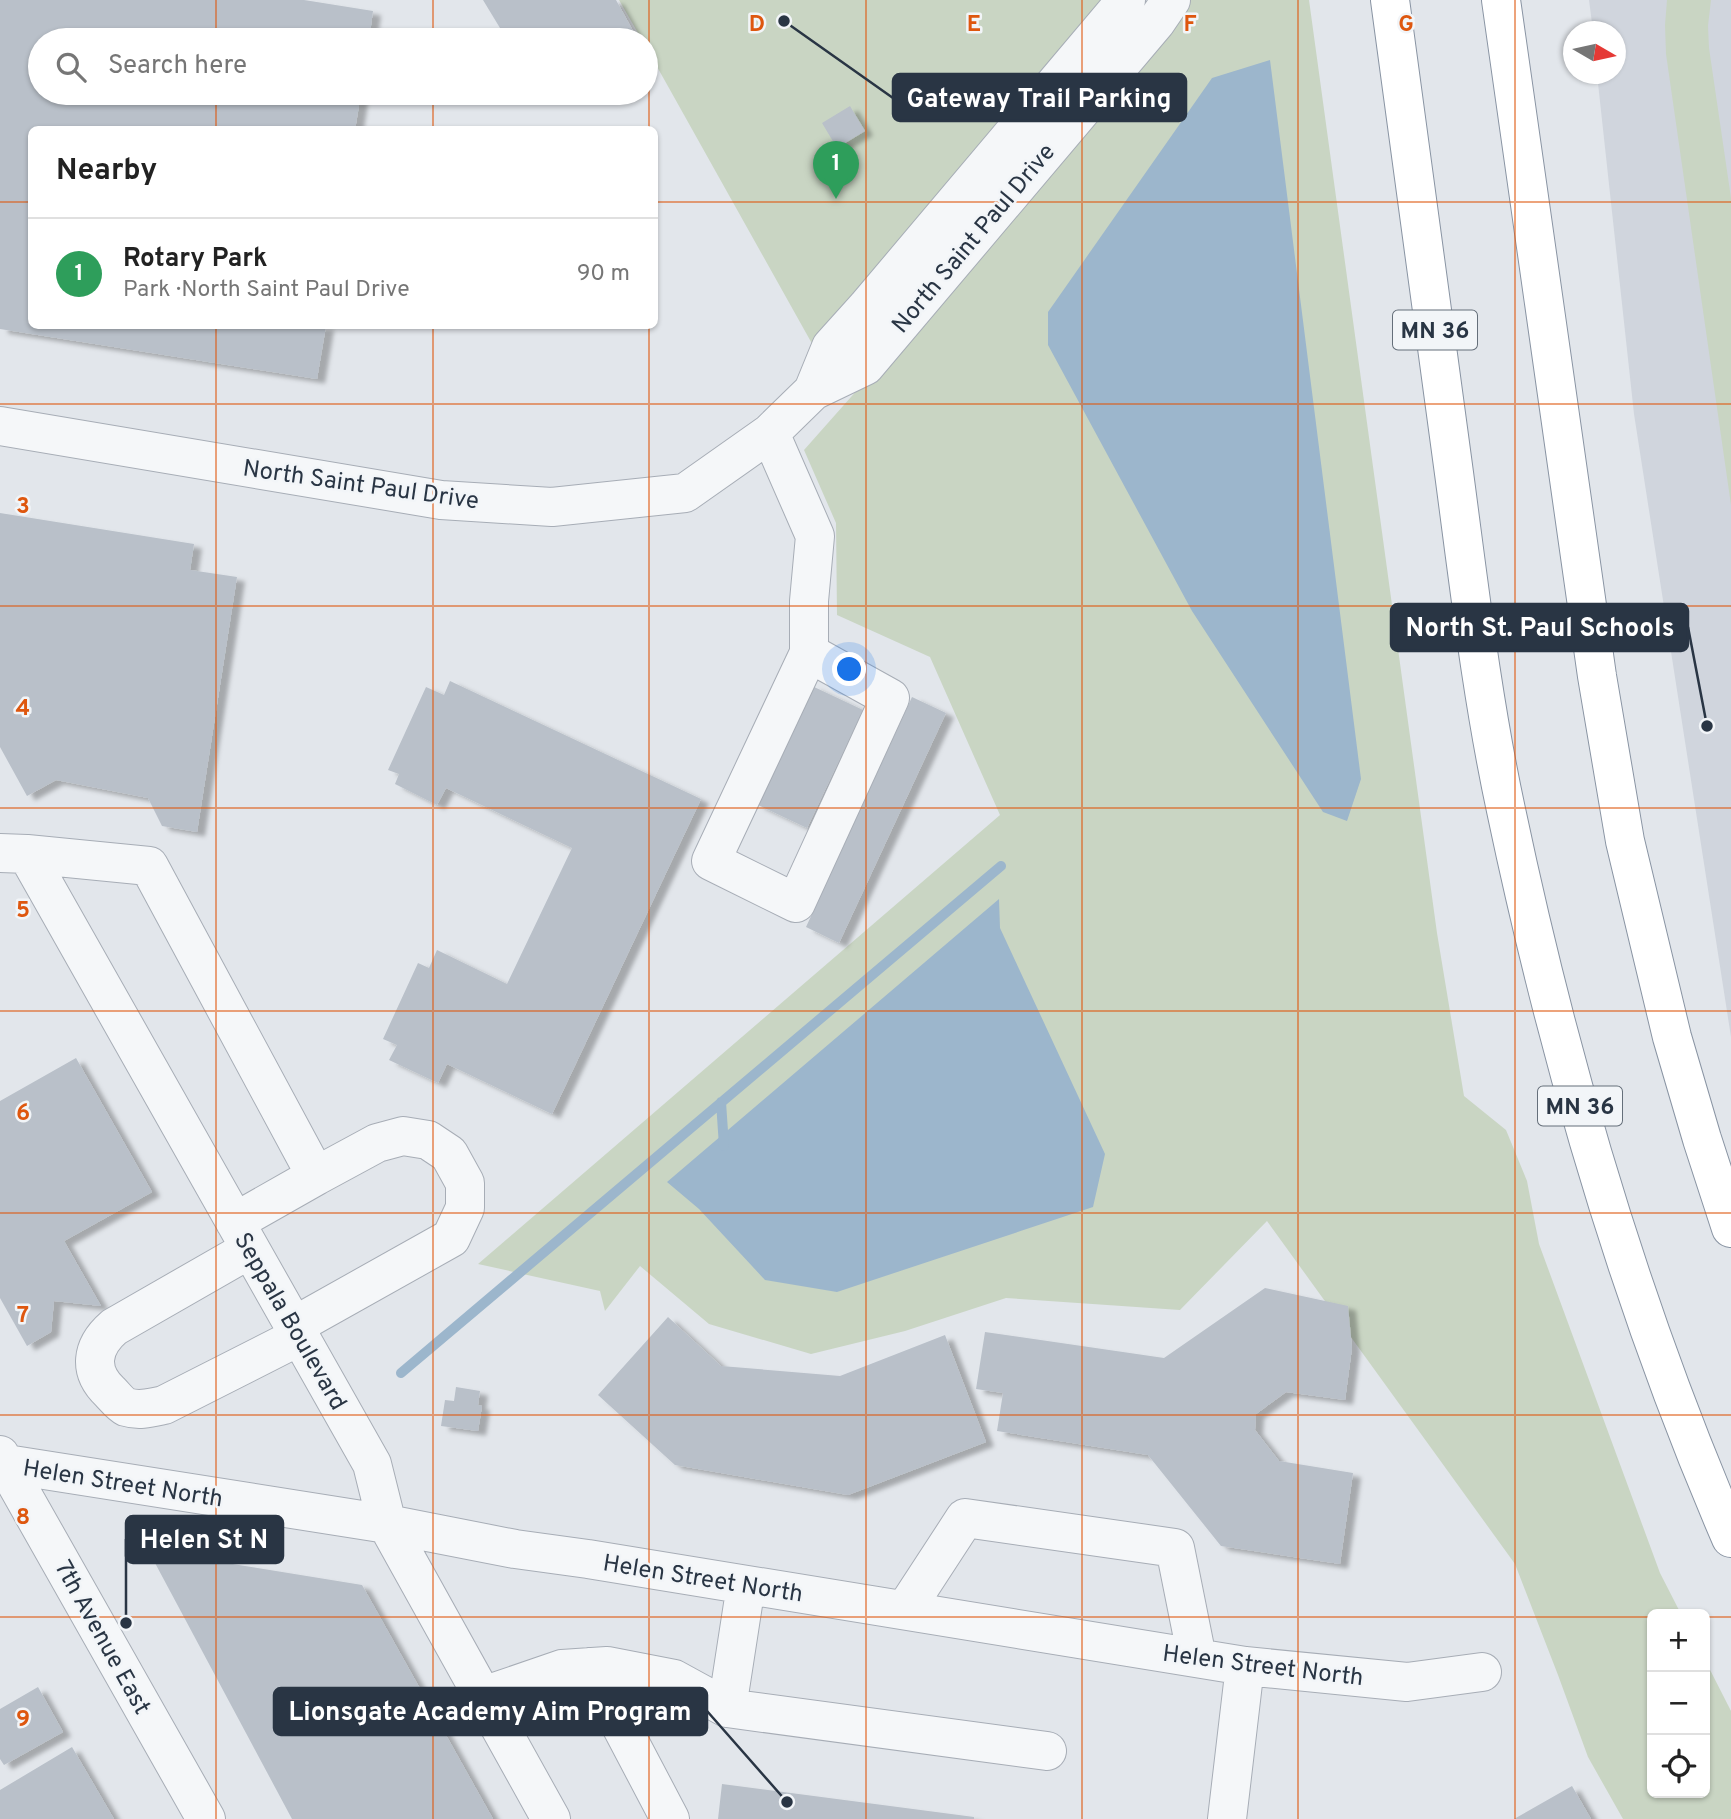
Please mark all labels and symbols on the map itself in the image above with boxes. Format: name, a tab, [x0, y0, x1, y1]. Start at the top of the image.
text: D	[749, 11, 765, 40]
text: E	[967, 11, 981, 40]
text: F	[1183, 11, 1197, 40]
text: G	[1398, 11, 1414, 40]
north arrow	[1563, 21, 1626, 84]
callout: Gateway Trail Parking	[893, 74, 1186, 121]
text: Gateway Trail Parking	[906, 84, 1172, 117]
street label: North Saint Paul Drive	[886, 138, 1063, 340]
pin: 1	[813, 141, 859, 199]
road number: MN 36	[1393, 310, 1477, 350]
street label: North Saint Paul Drive	[241, 455, 481, 517]
text: 3	[16, 493, 30, 522]
callout: North St. Paul Schools	[1391, 604, 1688, 651]
text: North St. Paul Schools	[1406, 613, 1674, 646]
your location	[832, 652, 866, 686]
text: 4	[16, 695, 30, 724]
text: 5	[16, 897, 30, 926]
road number: MN 36	[1538, 1086, 1622, 1126]
text: 6	[16, 1100, 30, 1129]
street label: Seppala Boulevard	[226, 1228, 352, 1416]
text: 7	[17, 1302, 29, 1331]
street label: Helen Street North	[20, 1454, 225, 1516]
text: 8	[16, 1504, 30, 1533]
callout: Helen St N	[126, 1516, 283, 1563]
text: Helen St N	[140, 1525, 268, 1558]
street label: Helen Street North	[600, 1549, 805, 1611]
street label: 7th Avenue East	[47, 1556, 156, 1720]
street label: Helen Street North	[1161, 1640, 1365, 1694]
callout: Lionsgate Academy Aim Program	[274, 1688, 707, 1735]
text: Lionsgate Academy Aim Program	[289, 1697, 691, 1730]
text: 9	[16, 1706, 30, 1735]

